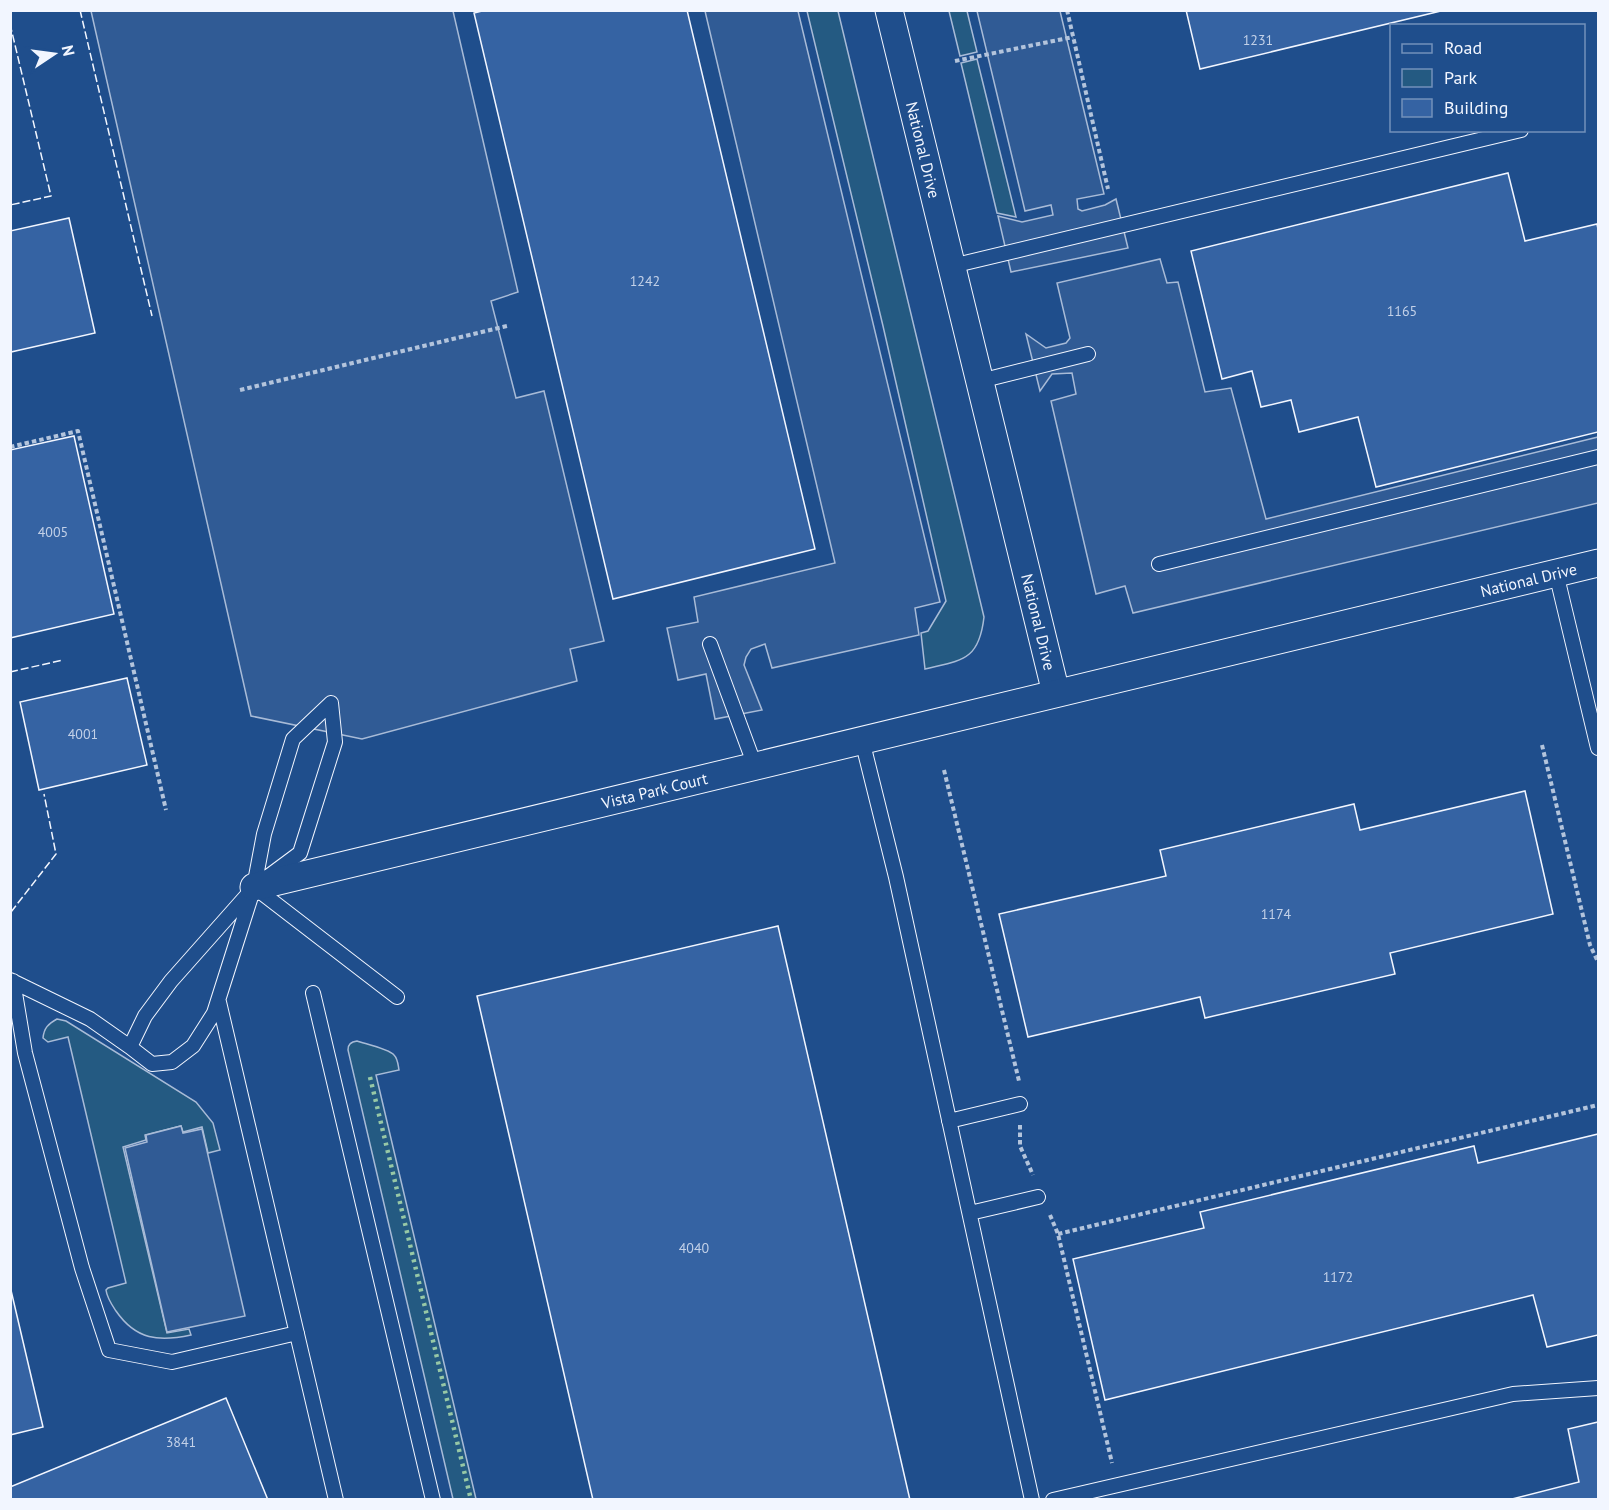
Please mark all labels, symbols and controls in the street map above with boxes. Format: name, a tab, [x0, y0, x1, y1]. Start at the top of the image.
north arrow	[24, 24, 84, 84]
legend	[1390, 24, 1585, 132]
house number: 1231	[1243, 31, 1273, 49]
text: Road	[1444, 36, 1482, 59]
text: N	[58, 43, 80, 58]
text: Park	[1444, 66, 1477, 89]
text: Building	[1444, 96, 1508, 119]
street label: National Drive	[902, 100, 945, 200]
house number: 1242	[630, 272, 660, 290]
house number: 1165	[1387, 302, 1417, 320]
house number: 4005	[38, 523, 68, 541]
street label: National Drive	[1478, 558, 1579, 601]
street label: National Drive	[1017, 572, 1060, 672]
house number: 4001	[68, 725, 98, 743]
street label: Vista Park Court	[599, 768, 710, 813]
house number: 1174	[1261, 905, 1292, 923]
house number: 4040	[679, 1239, 710, 1257]
house number: 1172	[1323, 1268, 1353, 1286]
house number: 3841	[166, 1433, 196, 1451]

